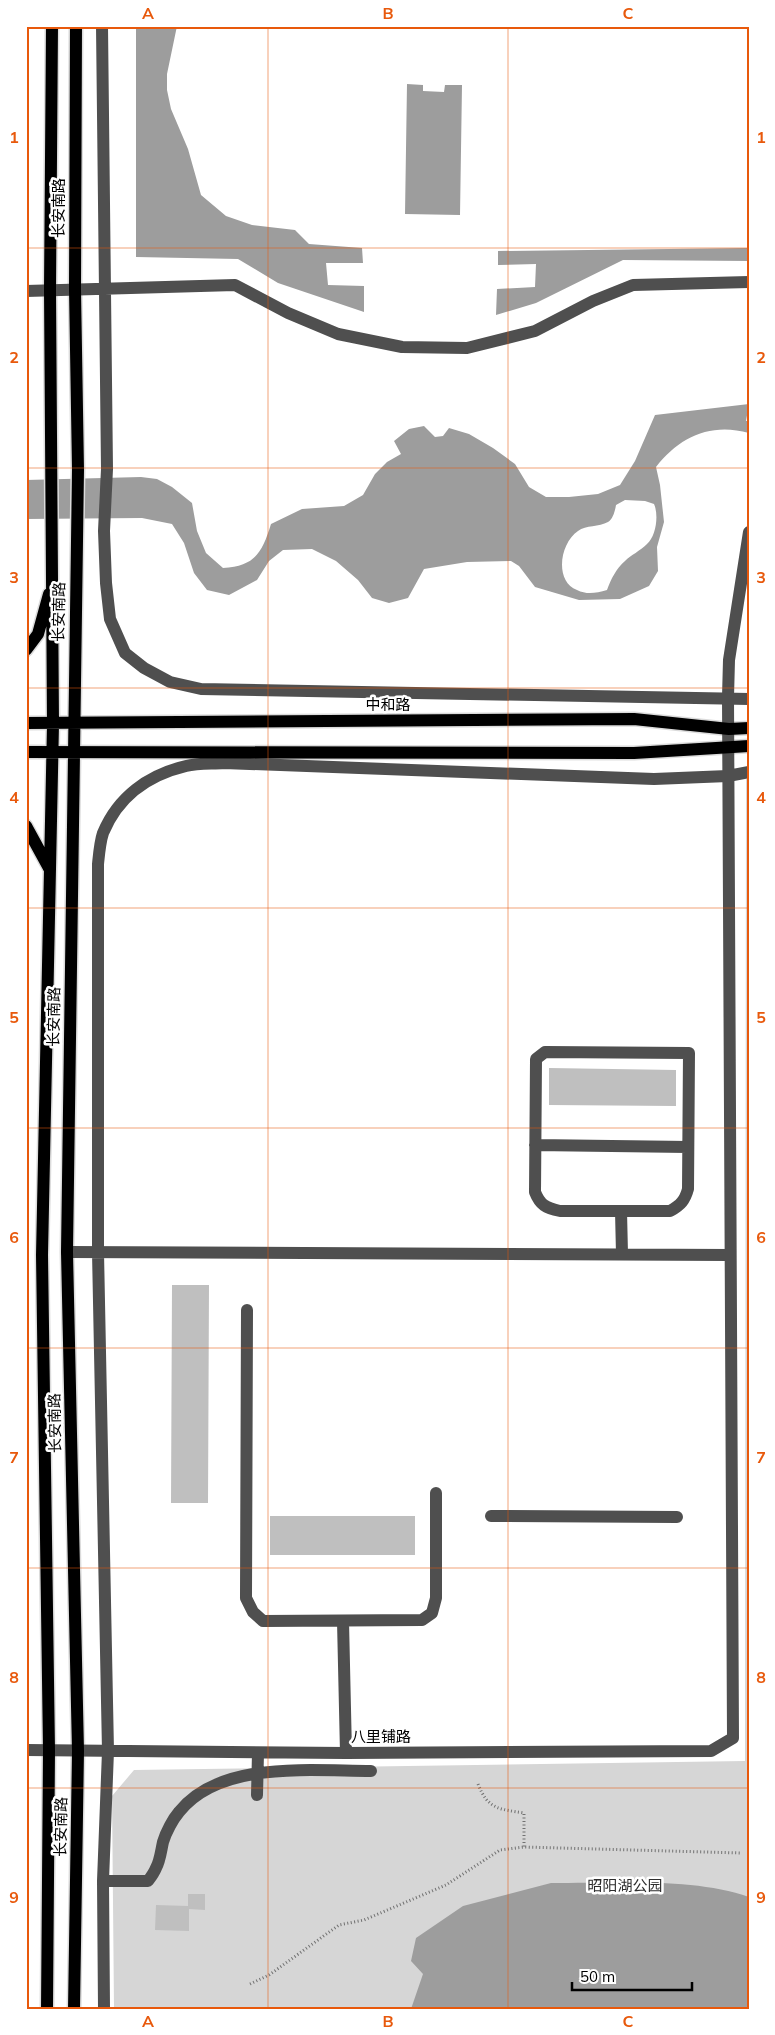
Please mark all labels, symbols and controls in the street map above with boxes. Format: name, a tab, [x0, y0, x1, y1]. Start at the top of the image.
text: A	[142, 3, 154, 23]
text: B	[382, 3, 394, 23]
text: C	[623, 3, 634, 23]
text: 1	[9, 127, 19, 147]
text: 1	[756, 127, 766, 147]
street label: 长安南路	[49, 178, 68, 238]
text: 2	[9, 347, 19, 367]
text: 2	[756, 347, 766, 367]
text: 3	[9, 567, 19, 587]
text: 3	[756, 567, 766, 587]
street label: 长安南路	[48, 582, 69, 642]
street label: 中和路	[365, 695, 411, 714]
text: 4	[9, 787, 19, 807]
text: 4	[756, 787, 766, 807]
street label: 长安南路	[43, 987, 64, 1047]
text: 5	[9, 1007, 19, 1027]
text: 5	[756, 1007, 766, 1027]
text: 6	[9, 1227, 19, 1247]
text: 6	[756, 1227, 766, 1247]
street label: 长安南路	[44, 1393, 65, 1453]
text: 7	[9, 1447, 19, 1467]
text: 7	[756, 1447, 766, 1467]
text: 8	[9, 1667, 19, 1687]
text: 8	[756, 1667, 766, 1687]
street label: 八里铺路	[351, 1727, 411, 1746]
street label: 长安南路	[50, 1797, 71, 1857]
park label: 昭阳湖公园	[587, 1876, 663, 1895]
text: 9	[9, 1887, 19, 1907]
text: 9	[756, 1887, 766, 1907]
scale bar	[572, 1960, 692, 1992]
text: 50 m	[580, 1967, 615, 1986]
text: A	[142, 2011, 154, 2031]
text: B	[382, 2011, 394, 2031]
text: C	[623, 2011, 634, 2031]

